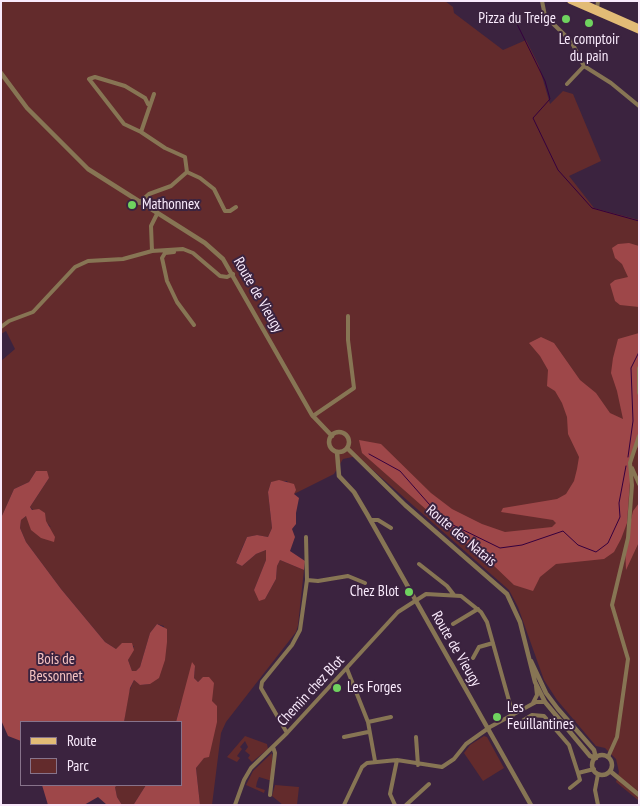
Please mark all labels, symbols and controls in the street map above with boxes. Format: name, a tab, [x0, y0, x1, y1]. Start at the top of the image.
place label: Pizza du Treige	[478, 10, 556, 28]
marker: Pizza du Treige	[560, 13, 572, 25]
marker: Le comptoir du pain	[583, 17, 595, 29]
place label: Le comptoir du pain	[559, 31, 619, 66]
place label: Mathonnex	[142, 196, 200, 214]
marker: Mathonnex	[126, 199, 138, 211]
street label: Route de Vieugy	[229, 254, 287, 336]
street label: Route des Natais	[422, 501, 500, 571]
place label: Chez Blot	[350, 583, 399, 601]
marker: Chez Blot	[403, 586, 415, 598]
street label: Route de Vieugy	[427, 608, 485, 690]
park label: Bois de Bessonnet	[29, 651, 83, 686]
street label: Chemin chez Blot	[274, 652, 348, 730]
place label: Les Forges	[347, 679, 402, 697]
marker: Les Forges	[331, 682, 343, 694]
place label: Les Feuillantines	[507, 699, 574, 734]
marker: Les Feuillantines	[491, 711, 503, 723]
legend	[20, 721, 182, 786]
text: Route	[67, 731, 97, 750]
text: Parc	[67, 756, 89, 775]

